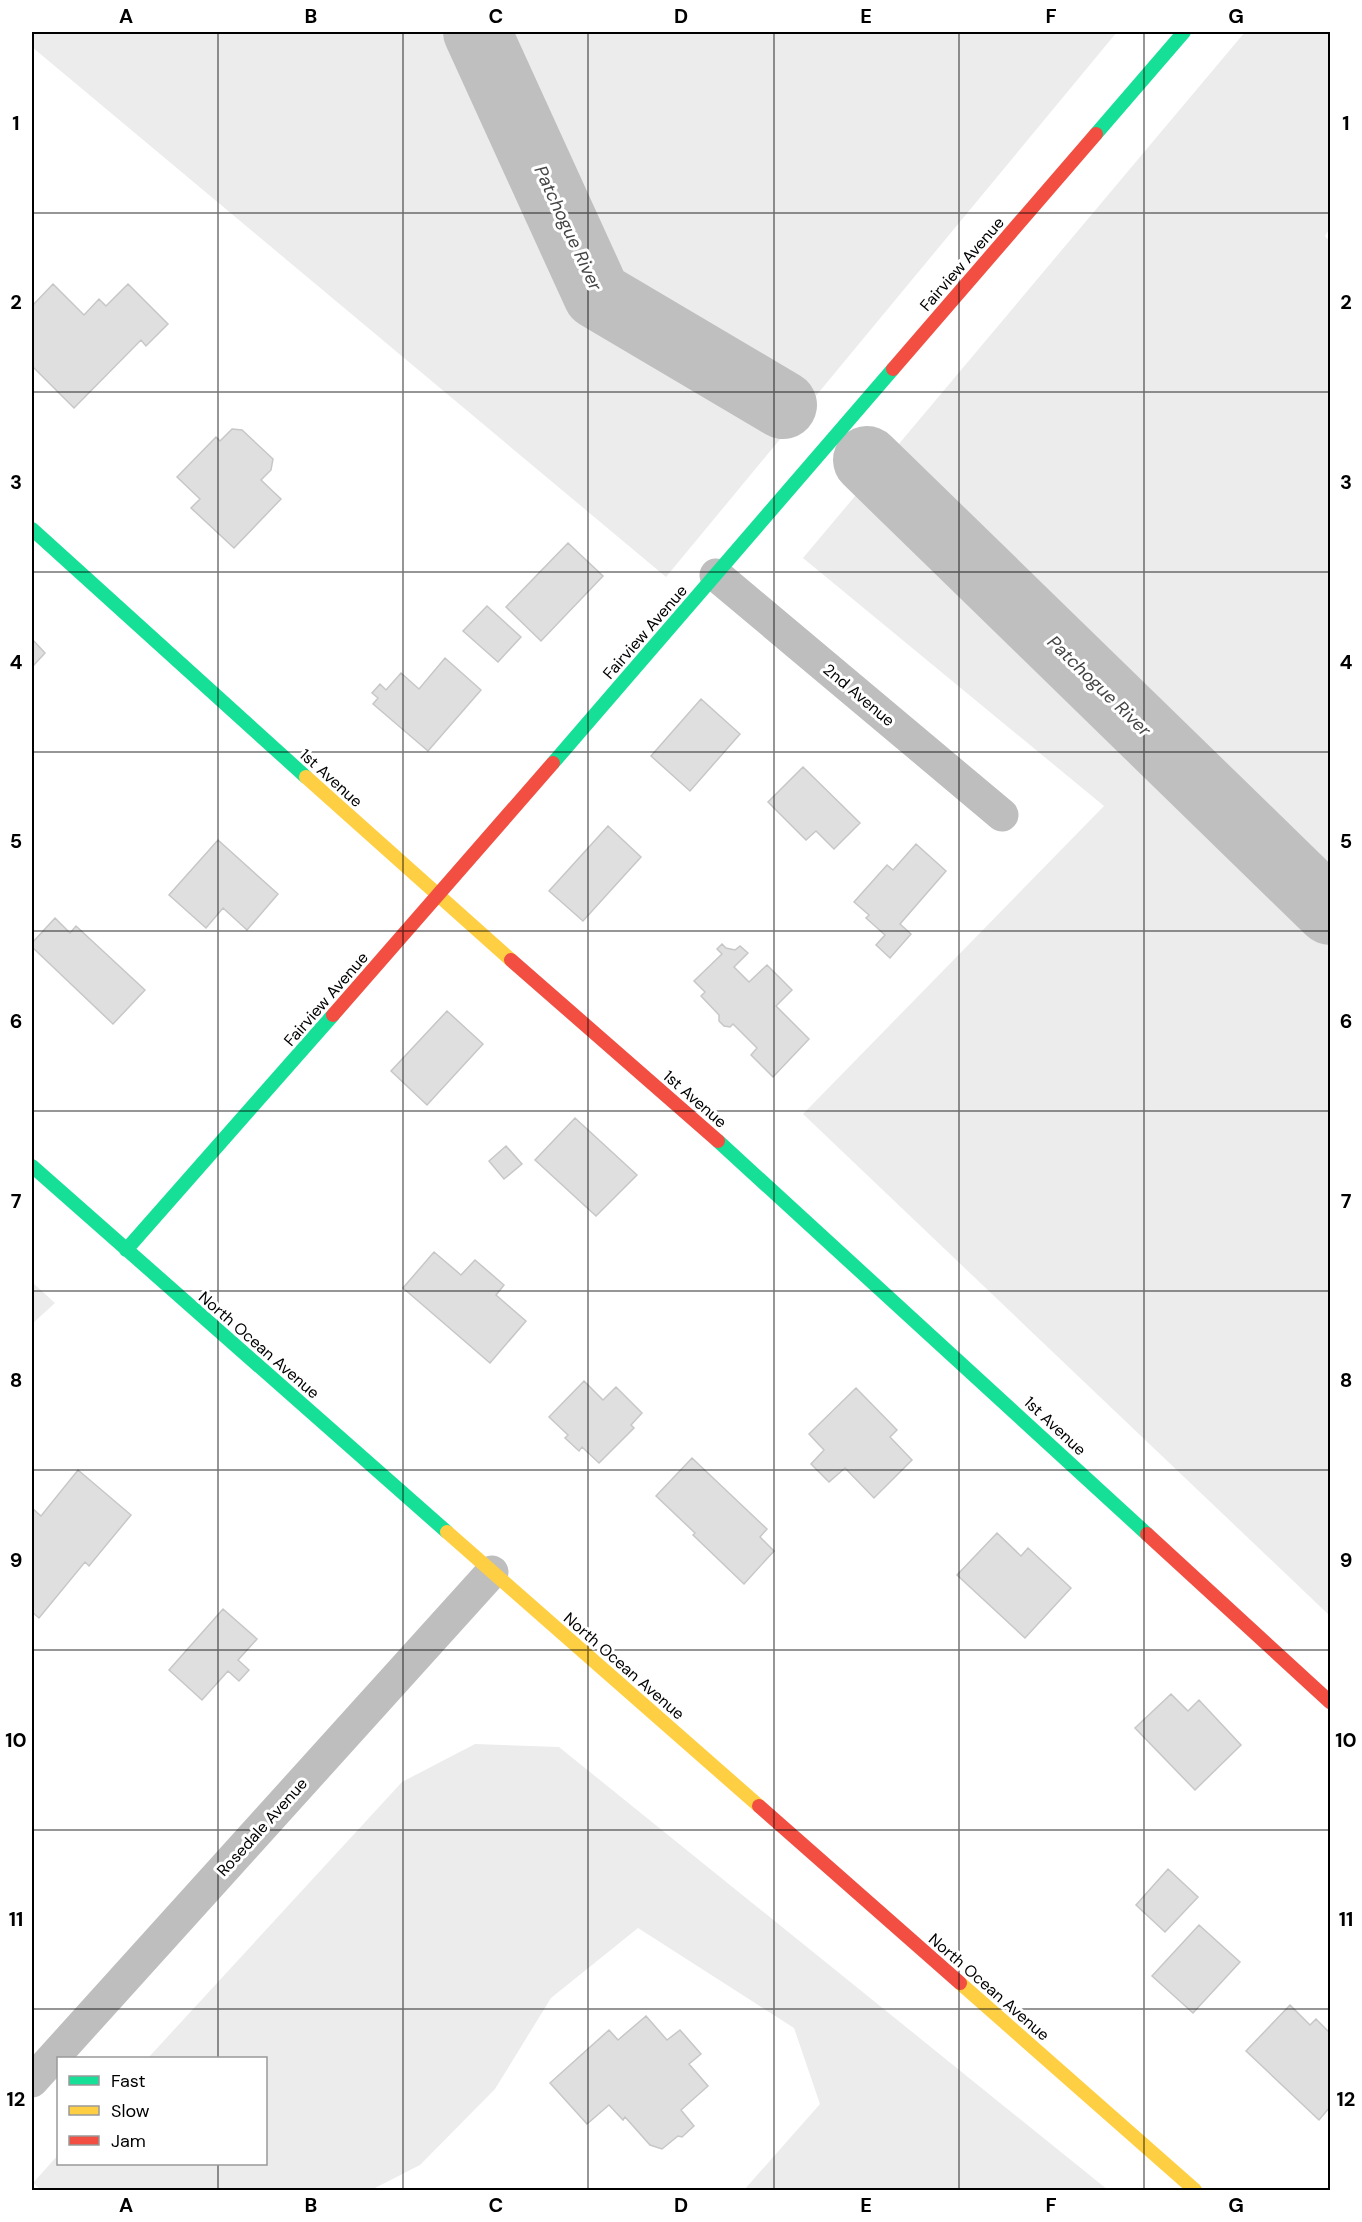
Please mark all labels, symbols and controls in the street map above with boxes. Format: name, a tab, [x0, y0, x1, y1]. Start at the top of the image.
text: A	[119, 3, 133, 29]
text: B	[305, 3, 317, 29]
text: C	[489, 3, 503, 29]
text: D	[674, 3, 688, 29]
text: E	[860, 3, 872, 29]
text: F	[1045, 3, 1057, 29]
text: G	[1228, 3, 1244, 29]
text: 1	[12, 110, 20, 136]
text: 1	[1342, 110, 1350, 136]
water label: Patchogue River	[529, 162, 608, 296]
street label: Fairview Avenue	[915, 212, 1009, 316]
text: 2	[10, 289, 22, 315]
text: 2	[1340, 289, 1352, 315]
text: 3	[10, 469, 22, 495]
text: 3	[1340, 469, 1352, 495]
street label: Fairview Avenue	[598, 580, 692, 684]
water label: Patchogue River	[1042, 630, 1157, 743]
text: 4	[10, 649, 23, 675]
text: 4	[1340, 649, 1353, 675]
street label: 2nd Avenue	[819, 659, 899, 731]
street label: 1st Avenue	[295, 744, 367, 812]
text: 5	[10, 828, 22, 854]
text: 5	[1340, 828, 1352, 854]
street label: Fairview Avenue	[279, 947, 373, 1051]
text: 6	[10, 1008, 22, 1034]
text: 6	[1340, 1008, 1352, 1034]
street label: 1st Avenue	[659, 1066, 731, 1132]
text: 7	[11, 1188, 22, 1214]
text: 7	[1341, 1188, 1352, 1214]
street label: North Ocean Avenue	[194, 1287, 324, 1403]
text: 8	[10, 1367, 22, 1393]
text: 8	[1340, 1367, 1352, 1393]
street label: 1st Avenue	[1019, 1392, 1091, 1460]
text: 9	[10, 1547, 22, 1573]
text: 9	[1340, 1547, 1352, 1573]
street label: North Ocean Avenue	[559, 1608, 689, 1724]
text: 10	[5, 1727, 27, 1753]
text: 10	[1335, 1727, 1357, 1753]
street label: Rosedale Avenue	[212, 1773, 312, 1881]
text: 11	[9, 1906, 23, 1932]
text: 11	[1339, 1906, 1353, 1932]
street label: North Ocean Avenue	[924, 1929, 1054, 2045]
legend	[57, 2057, 267, 2165]
text: Fast	[111, 2069, 146, 2093]
text: 12	[7, 2086, 25, 2112]
text: 12	[1337, 2086, 1355, 2112]
text: Slow	[111, 2099, 150, 2123]
text: Jam	[111, 2129, 146, 2153]
text: A	[119, 2192, 133, 2218]
text: B	[305, 2192, 317, 2218]
text: C	[489, 2192, 503, 2218]
text: D	[674, 2192, 688, 2218]
text: E	[860, 2192, 872, 2218]
text: F	[1045, 2192, 1057, 2218]
text: G	[1228, 2192, 1244, 2218]

